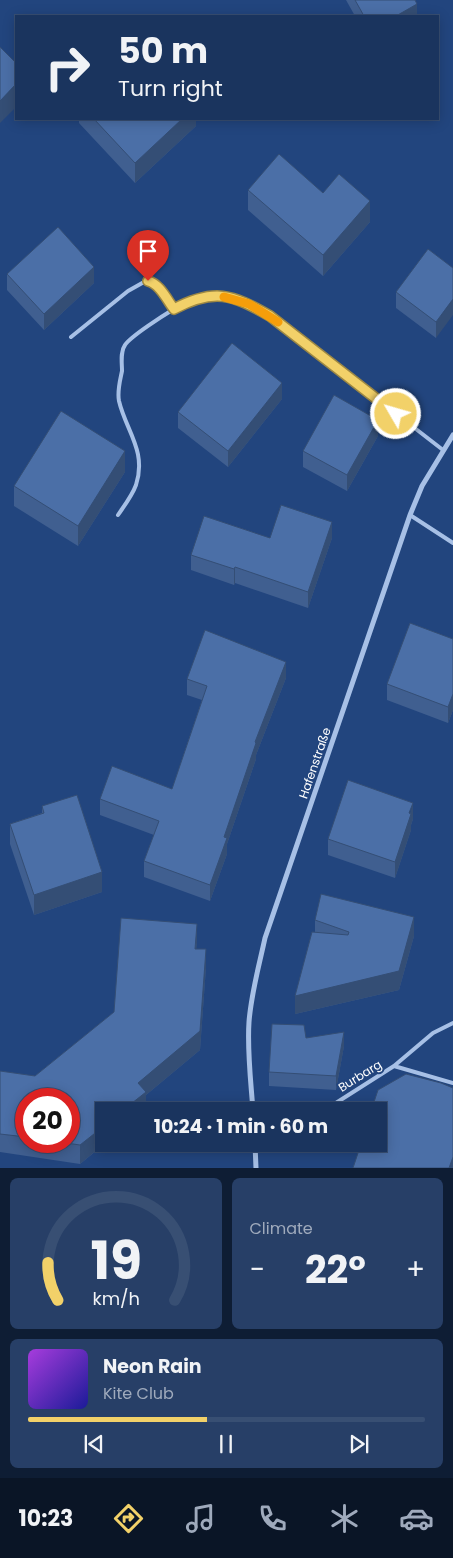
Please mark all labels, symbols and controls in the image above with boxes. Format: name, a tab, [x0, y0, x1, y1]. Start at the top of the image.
text: 50 m	[118, 26, 208, 75]
icon: right	[35, 35, 100, 100]
text: Turn right	[118, 73, 223, 104]
pin	[127, 230, 169, 281]
icon: arrive	[134, 237, 162, 265]
position arrow	[369, 387, 421, 439]
street label: Hafenstraße	[294, 725, 335, 801]
street label: Burbarg	[335, 1056, 385, 1096]
speed limit sign: 20	[15, 1088, 80, 1153]
text: 10:24 · 1 min · 60 m	[154, 1113, 328, 1140]
text: Climate	[250, 1217, 313, 1240]
text: 19	[90, 1224, 142, 1297]
text: 22°	[305, 1243, 366, 1296]
text: −	[250, 1250, 265, 1289]
text: +	[406, 1250, 425, 1289]
text: km/h	[92, 1286, 140, 1311]
text: Neon Rain	[103, 1353, 202, 1380]
text: Kite Club	[103, 1382, 174, 1405]
icon: previous	[80, 1430, 108, 1458]
icon: pause	[212, 1430, 240, 1458]
icon: next	[345, 1430, 373, 1458]
icon: directions	[111, 1501, 146, 1536]
icon: music	[183, 1501, 218, 1536]
icon: phone	[255, 1501, 290, 1536]
icon: climate	[327, 1501, 362, 1536]
icon: car	[399, 1501, 434, 1536]
text: 10:23	[19, 1503, 73, 1534]

